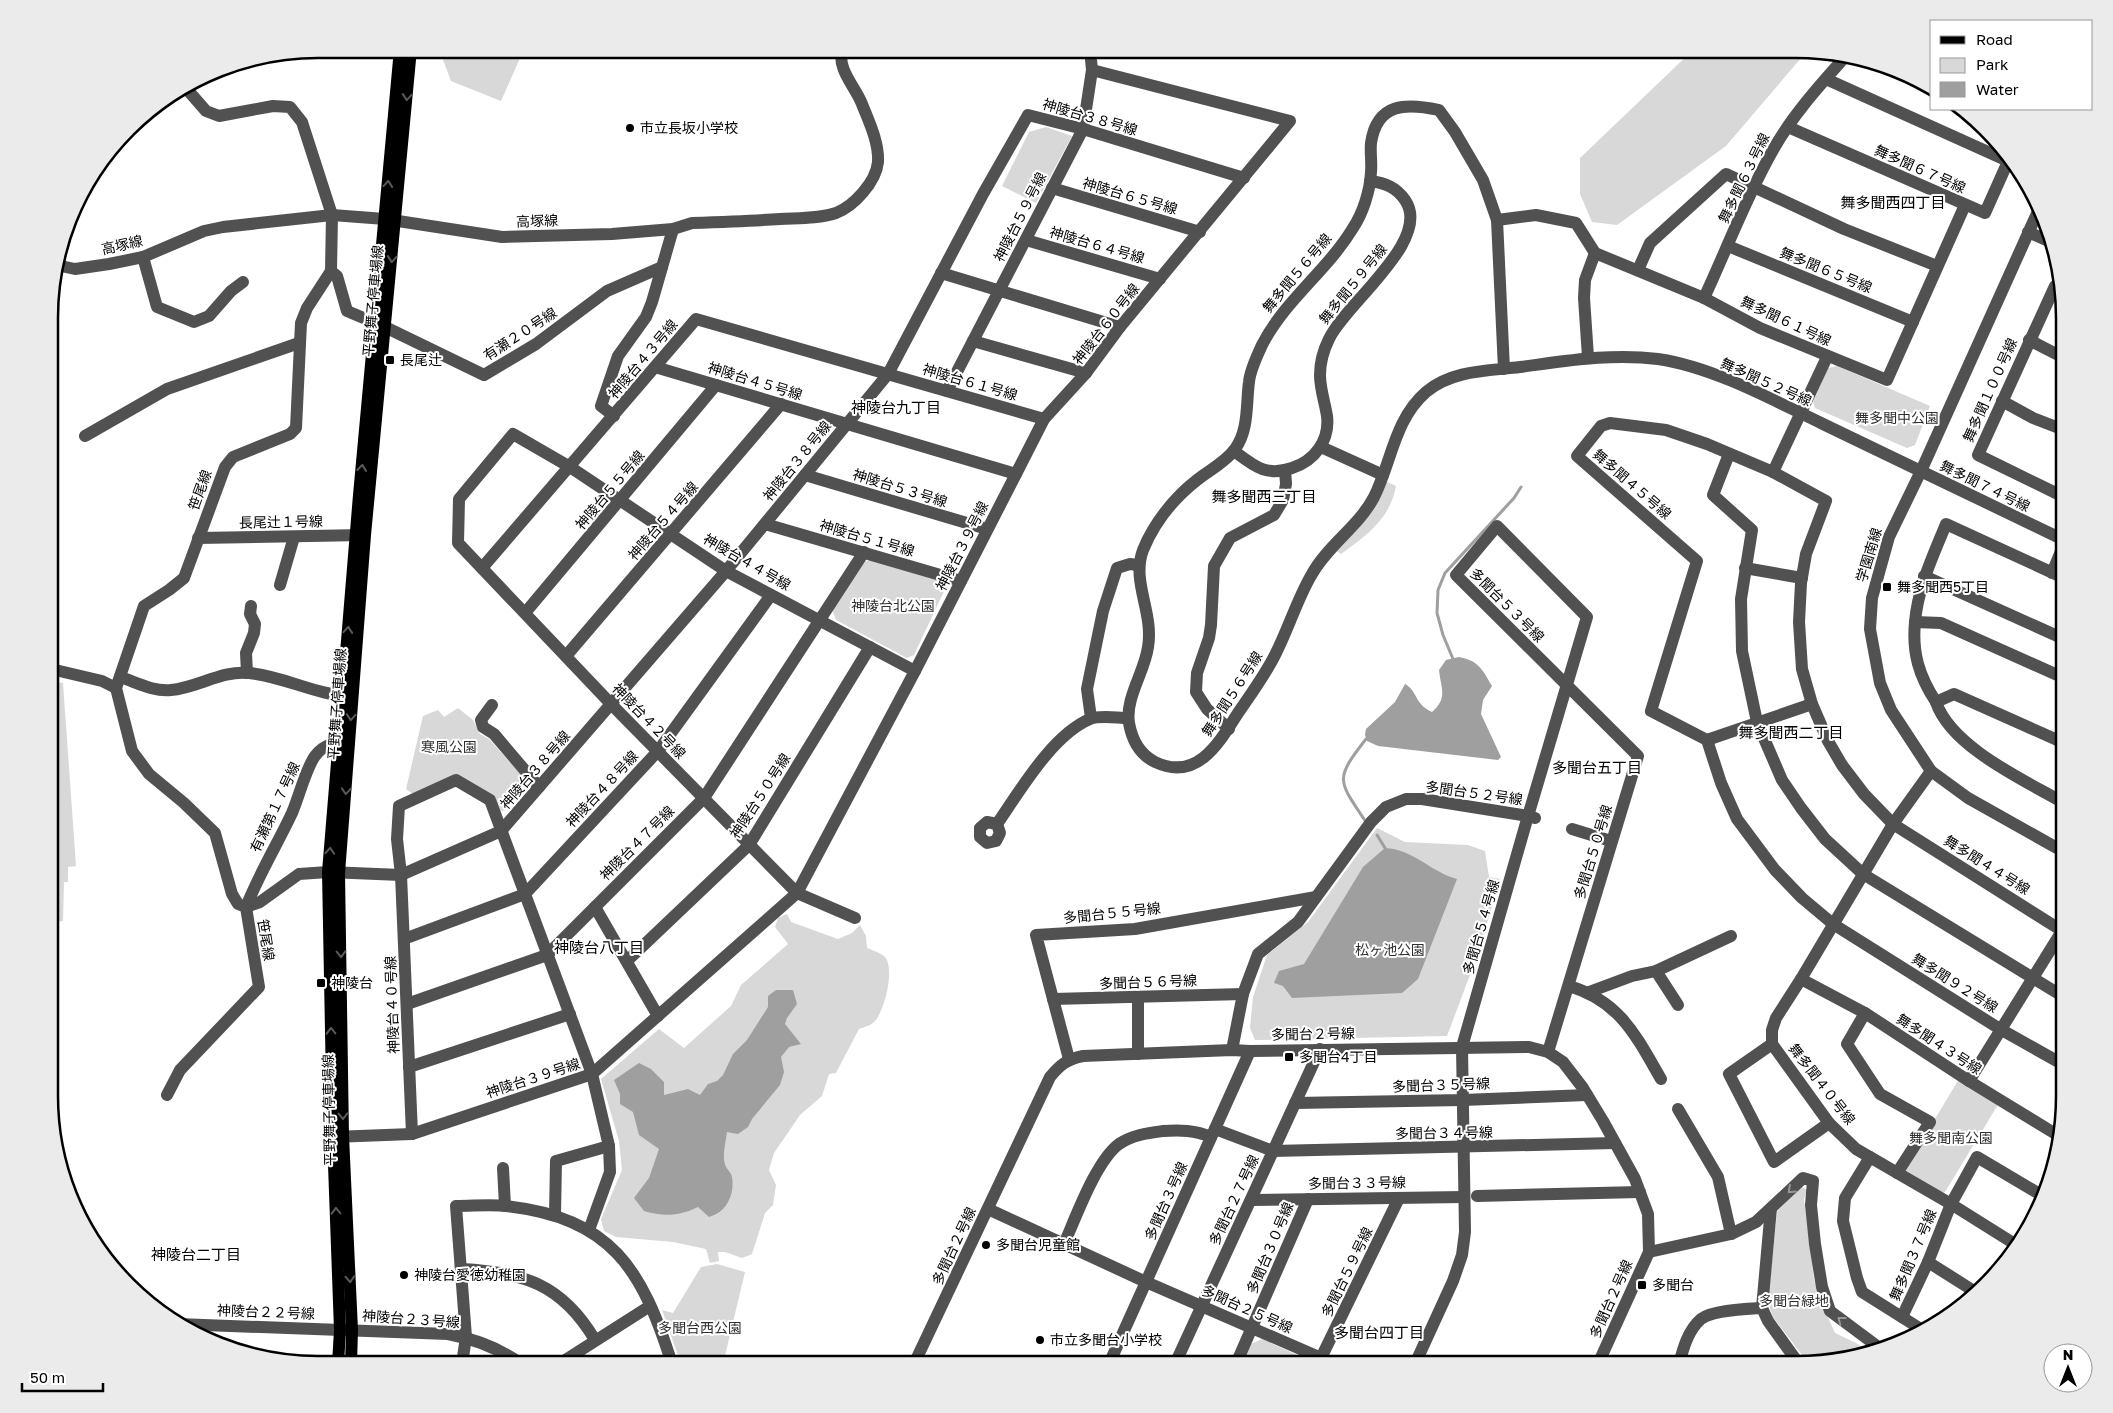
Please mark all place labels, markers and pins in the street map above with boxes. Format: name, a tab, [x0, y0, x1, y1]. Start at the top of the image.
place label: 市立長坂小学校	[640, 119, 738, 136]
marker: 市立長坂小学校	[624, 122, 636, 134]
place label: 長尾辻	[400, 351, 442, 368]
marker: 長尾辻	[384, 354, 396, 366]
place label: 舞多聞西5丁目	[1897, 578, 1989, 595]
marker: 舞多聞西5丁目	[1881, 581, 1893, 593]
place label: 神陵台	[331, 974, 373, 991]
marker: 神陵台	[315, 977, 327, 989]
place label: 多聞台4丁目	[1299, 1048, 1378, 1065]
marker: 多聞台4丁目	[1283, 1051, 1295, 1063]
place label: 多聞台児童館	[996, 1236, 1080, 1253]
marker: 多聞台児童館	[980, 1239, 992, 1251]
place label: 神陵台愛徳幼稚園	[414, 1266, 526, 1283]
marker: 神陵台愛徳幼稚園	[398, 1269, 410, 1281]
place label: 多聞台	[1652, 1276, 1694, 1293]
marker: 多聞台	[1636, 1279, 1648, 1291]
place label: 市立多聞台小学校	[1050, 1331, 1162, 1348]
marker: 市立多聞台小学校	[1034, 1334, 1046, 1346]

